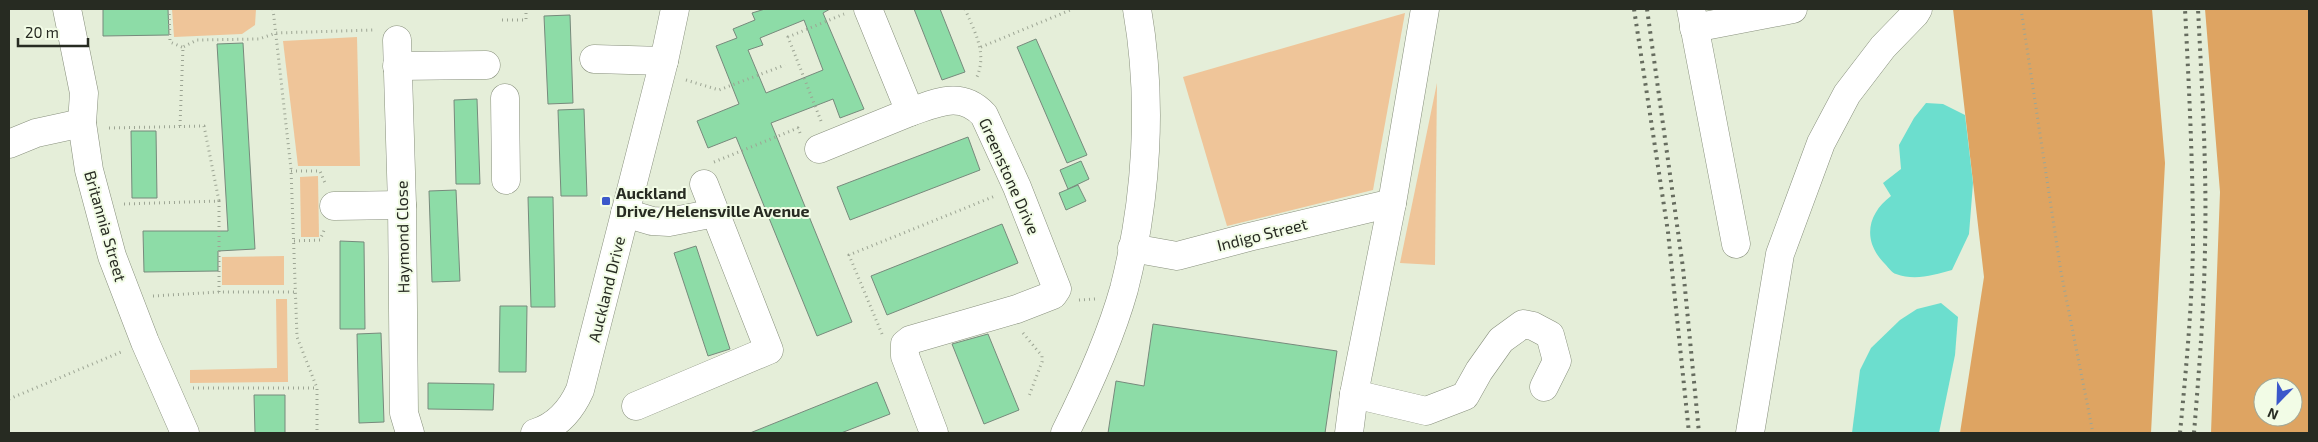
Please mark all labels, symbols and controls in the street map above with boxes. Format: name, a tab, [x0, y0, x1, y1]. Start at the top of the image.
scale bar	[18, 15, 88, 47]
text: 20 m	[25, 23, 59, 41]
street label: Greenstone Drive	[976, 115, 1044, 237]
street label: Britannia Street	[81, 168, 131, 284]
street label: Haymond Close	[392, 180, 412, 294]
place label: Auckland Drive/Helensville Avenue	[616, 183, 810, 220]
marker: Auckland Drive/Helensville Avenue	[600, 195, 612, 207]
street label: Indigo Street	[1215, 214, 1309, 254]
street label: Auckland Drive	[584, 234, 628, 344]
north arrow	[2253, 377, 2303, 427]
text: N	[2265, 405, 2281, 424]

